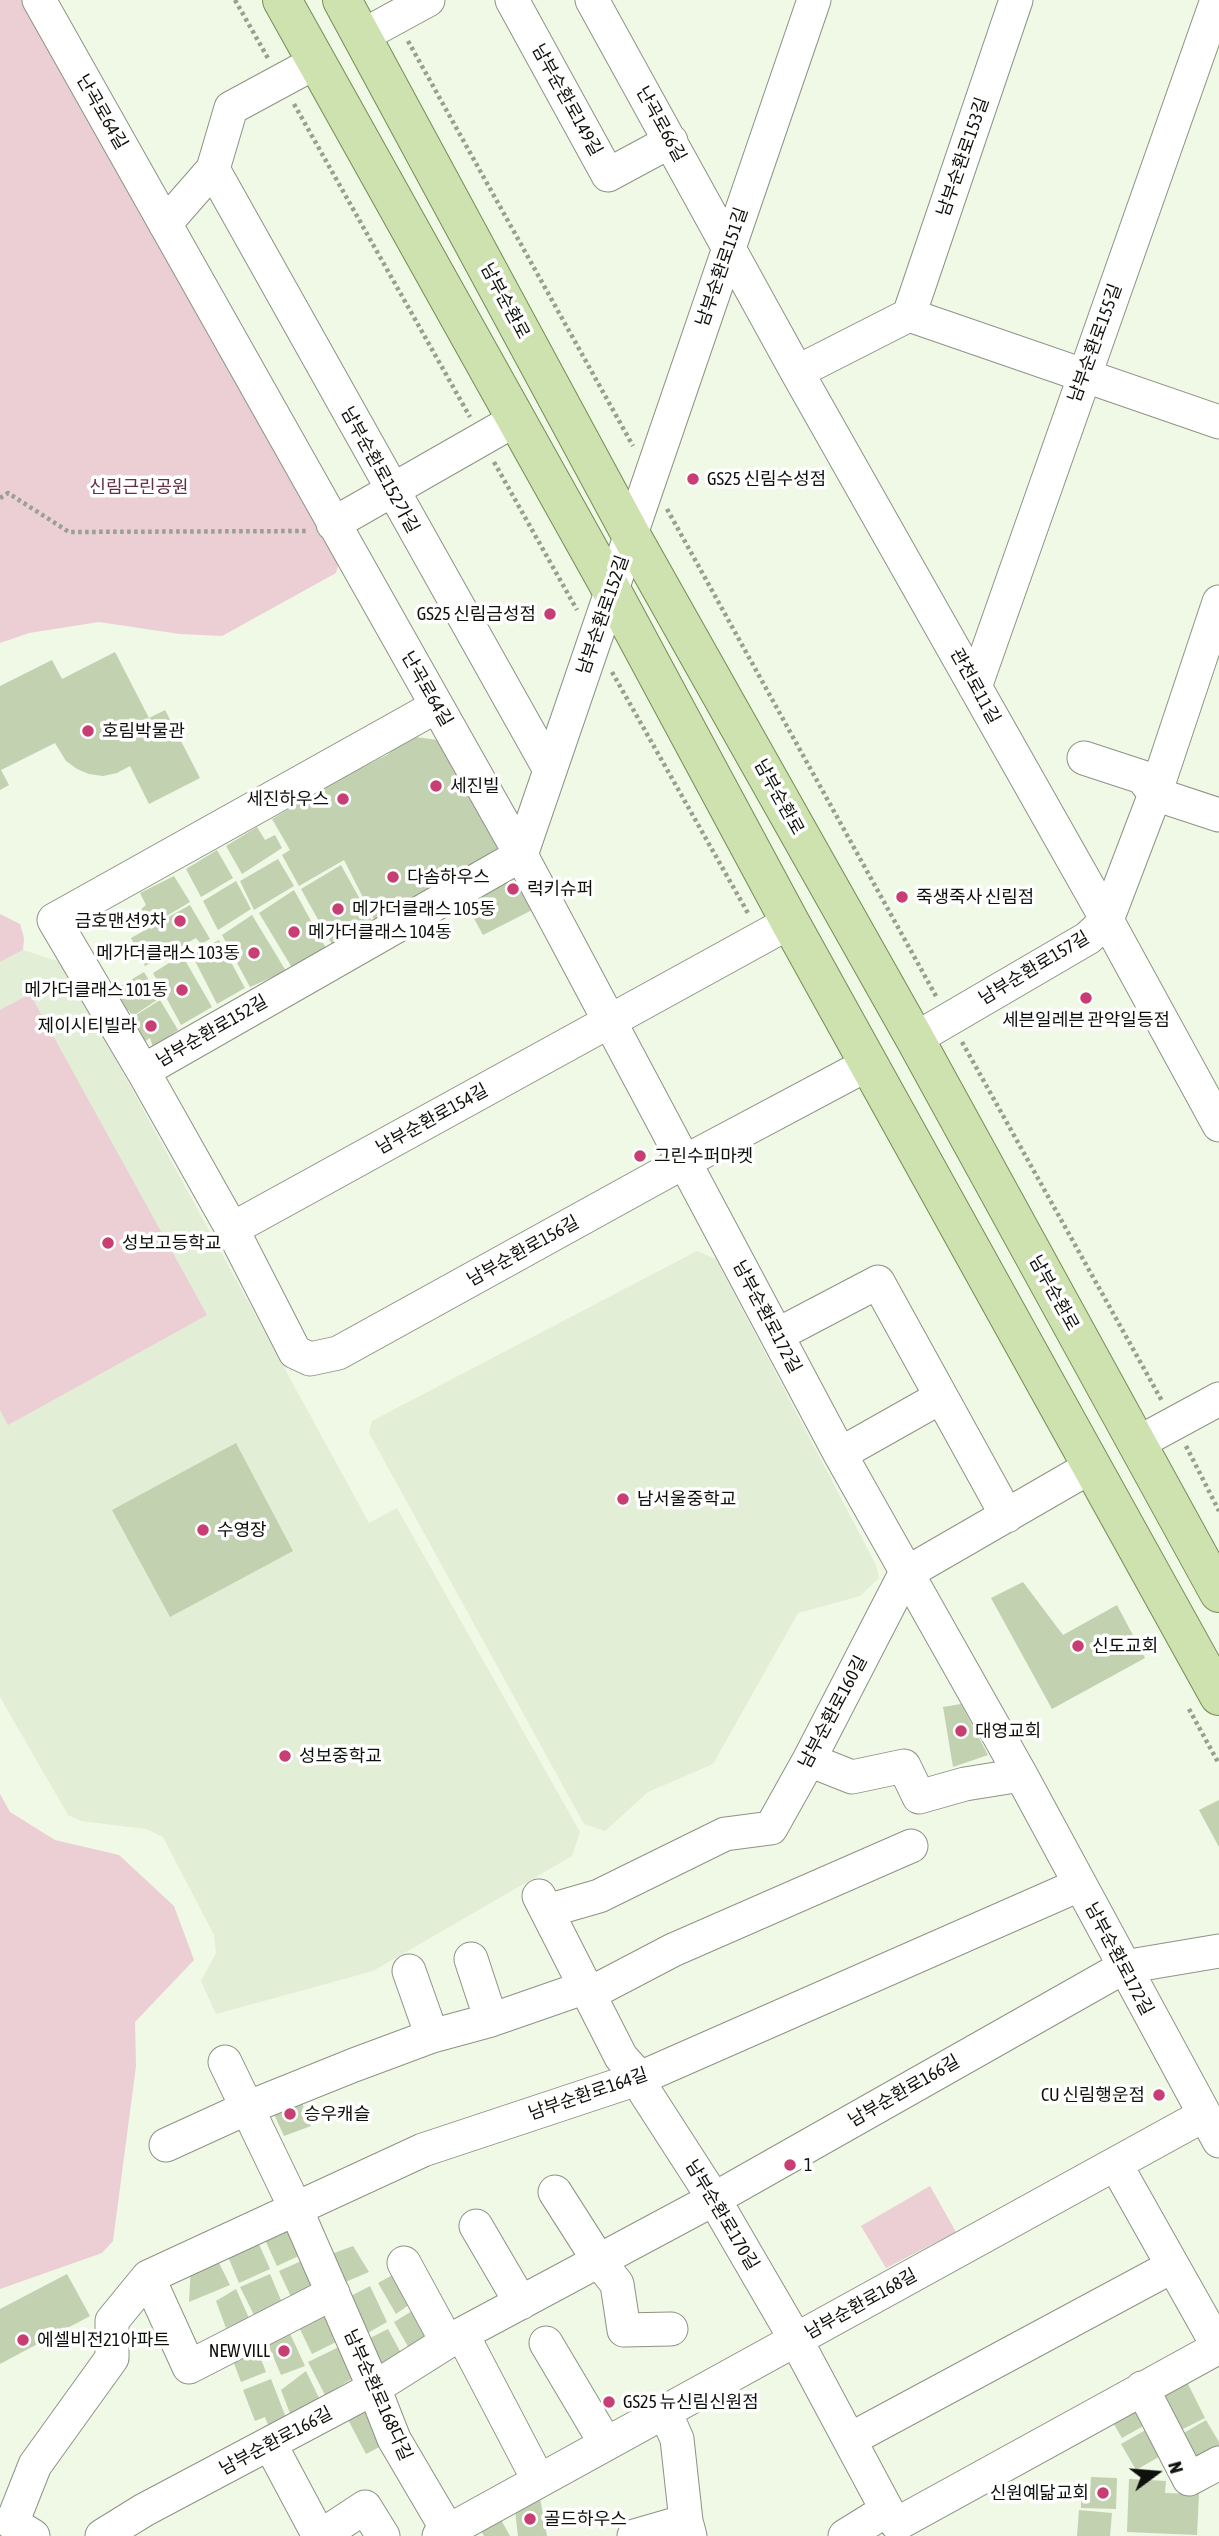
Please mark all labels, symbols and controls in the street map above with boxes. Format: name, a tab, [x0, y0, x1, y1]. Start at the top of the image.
street label: 남부순환로149길	[527, 40, 607, 160]
street label: 난곡로64길	[72, 71, 132, 153]
street label: 난곡로66길	[631, 82, 691, 166]
street label: 남부순환로153길	[932, 95, 994, 219]
street label: 남부순환로151길	[691, 205, 753, 329]
street label: 남부순환로	[476, 259, 534, 343]
street label: 남부순환로155길	[1064, 281, 1126, 405]
street label: 남부순환로152가길	[336, 403, 424, 537]
place label: GS25 신림수성점	[707, 468, 826, 490]
marker: GS25 신림수성점	[685, 471, 701, 487]
park label: 신림근린공원	[89, 476, 189, 498]
street label: 남부순환로152길	[572, 553, 634, 677]
place label: GS25 신림금성점	[417, 603, 536, 625]
marker: GS25 신림금성점	[542, 606, 558, 622]
street label: 관천로11길	[945, 644, 1005, 728]
street label: 난곡로64길	[397, 648, 457, 730]
place label: 호림박물관	[102, 720, 185, 742]
marker: 호림박물관	[80, 723, 96, 739]
street label: 남부순환로	[749, 756, 809, 838]
place label: 세진빌	[450, 775, 500, 797]
marker: 세진빌	[428, 778, 444, 794]
place label: 세진하우스	[246, 788, 329, 810]
marker: 세진하우스	[335, 791, 351, 807]
place label: 다솜하우스	[407, 866, 490, 888]
marker: 다솜하우스	[385, 869, 401, 885]
place label: 럭키슈퍼	[527, 878, 593, 900]
marker: 럭키슈퍼	[505, 881, 521, 897]
place label: 죽생죽사 신림점	[916, 886, 1034, 908]
marker: 죽생죽사 신림점	[894, 889, 910, 905]
place label: 메가더클래스 105동	[352, 898, 496, 920]
marker: 메가더클래스 105동	[330, 901, 346, 917]
place label: 금호맨션9차	[75, 910, 166, 932]
marker: 금호맨션9차	[172, 913, 188, 929]
place label: 메가더클래스 104동	[308, 921, 452, 943]
marker: 메가더클래스 104동	[286, 924, 302, 940]
street label: 남부순환로157길	[975, 927, 1093, 1009]
place label: 메가더클래스 103동	[96, 942, 240, 964]
marker: 메가더클래스 103동	[246, 945, 262, 961]
place label: 메가더클래스 101동	[24, 979, 168, 1001]
marker: 메가더클래스 101동	[174, 982, 190, 998]
street label: 남부순환로152길	[153, 990, 271, 1072]
marker: 세븐일레븐 관악일등점	[1078, 990, 1094, 1006]
place label: 세븐일레븐 관악일등점	[1002, 1009, 1170, 1031]
place label: 제이시티빌라	[38, 1015, 137, 1037]
marker: 제이시티빌라	[143, 1018, 159, 1034]
street label: 남부순환로154길	[372, 1079, 492, 1159]
place label: 그린수퍼마켓	[654, 1145, 753, 1167]
marker: 그린수퍼마켓	[632, 1148, 648, 1164]
street label: 남부순환로156길	[463, 1211, 583, 1291]
place label: 성보고등학교	[122, 1232, 221, 1254]
marker: 성보고등학교	[100, 1235, 116, 1251]
street label: 남부순환로	[1024, 1252, 1084, 1334]
street label: 남부순환로172길	[728, 1257, 806, 1377]
place label: 남서울중학교	[637, 1488, 736, 1510]
marker: 남서울중학교	[615, 1491, 631, 1507]
place label: 수영장	[217, 1519, 267, 1541]
marker: 수영장	[195, 1522, 211, 1538]
place label: 신도교회	[1092, 1635, 1158, 1657]
marker: 신도교회	[1070, 1638, 1086, 1654]
street label: 남부순환로160길	[794, 1652, 872, 1772]
place label: 대영교회	[975, 1720, 1041, 1742]
marker: 대영교회	[953, 1723, 969, 1739]
place label: 성보중학교	[299, 1745, 382, 1767]
marker: 성보중학교	[277, 1748, 293, 1764]
street label: 남부순환로172길	[1080, 1899, 1158, 2019]
street label: 남부순환로166길	[845, 2050, 963, 2132]
street label: 남부순환로164길	[526, 2063, 650, 2125]
place label: CU 신림행운점	[1041, 2084, 1145, 2106]
marker: CU 신림행운점	[1151, 2087, 1167, 2103]
place label: 승우캐슬	[304, 2103, 370, 2125]
marker: 승우캐슬	[282, 2106, 298, 2122]
place label: 1	[804, 2154, 812, 2176]
street label: 남부순환로170길	[681, 2156, 763, 2274]
marker: 1	[782, 2157, 798, 2173]
street label: 남부순환로168길	[801, 2264, 921, 2344]
street label: 남부순환로168다길	[339, 2326, 417, 2464]
place label: 에셀비전21아파트	[37, 2329, 170, 2351]
marker: 에셀비전21아파트	[15, 2332, 31, 2348]
place label: NEW VILL	[209, 2340, 270, 2362]
marker: NEW VILL	[276, 2343, 292, 2359]
place label: GS25 뉴신림신원점	[623, 2391, 759, 2413]
marker: GS25 뉴신림신원점	[601, 2394, 617, 2410]
street label: 남부순환로166길	[216, 2402, 336, 2480]
north arrow	[1121, 2438, 1191, 2508]
text: N	[1164, 2459, 1188, 2476]
place label: 신원예닮교회	[990, 2482, 1089, 2504]
marker: 신원예닮교회	[1095, 2485, 1111, 2501]
place label: 골드하우스	[544, 2508, 627, 2530]
marker: 골드하우스	[522, 2511, 538, 2527]

